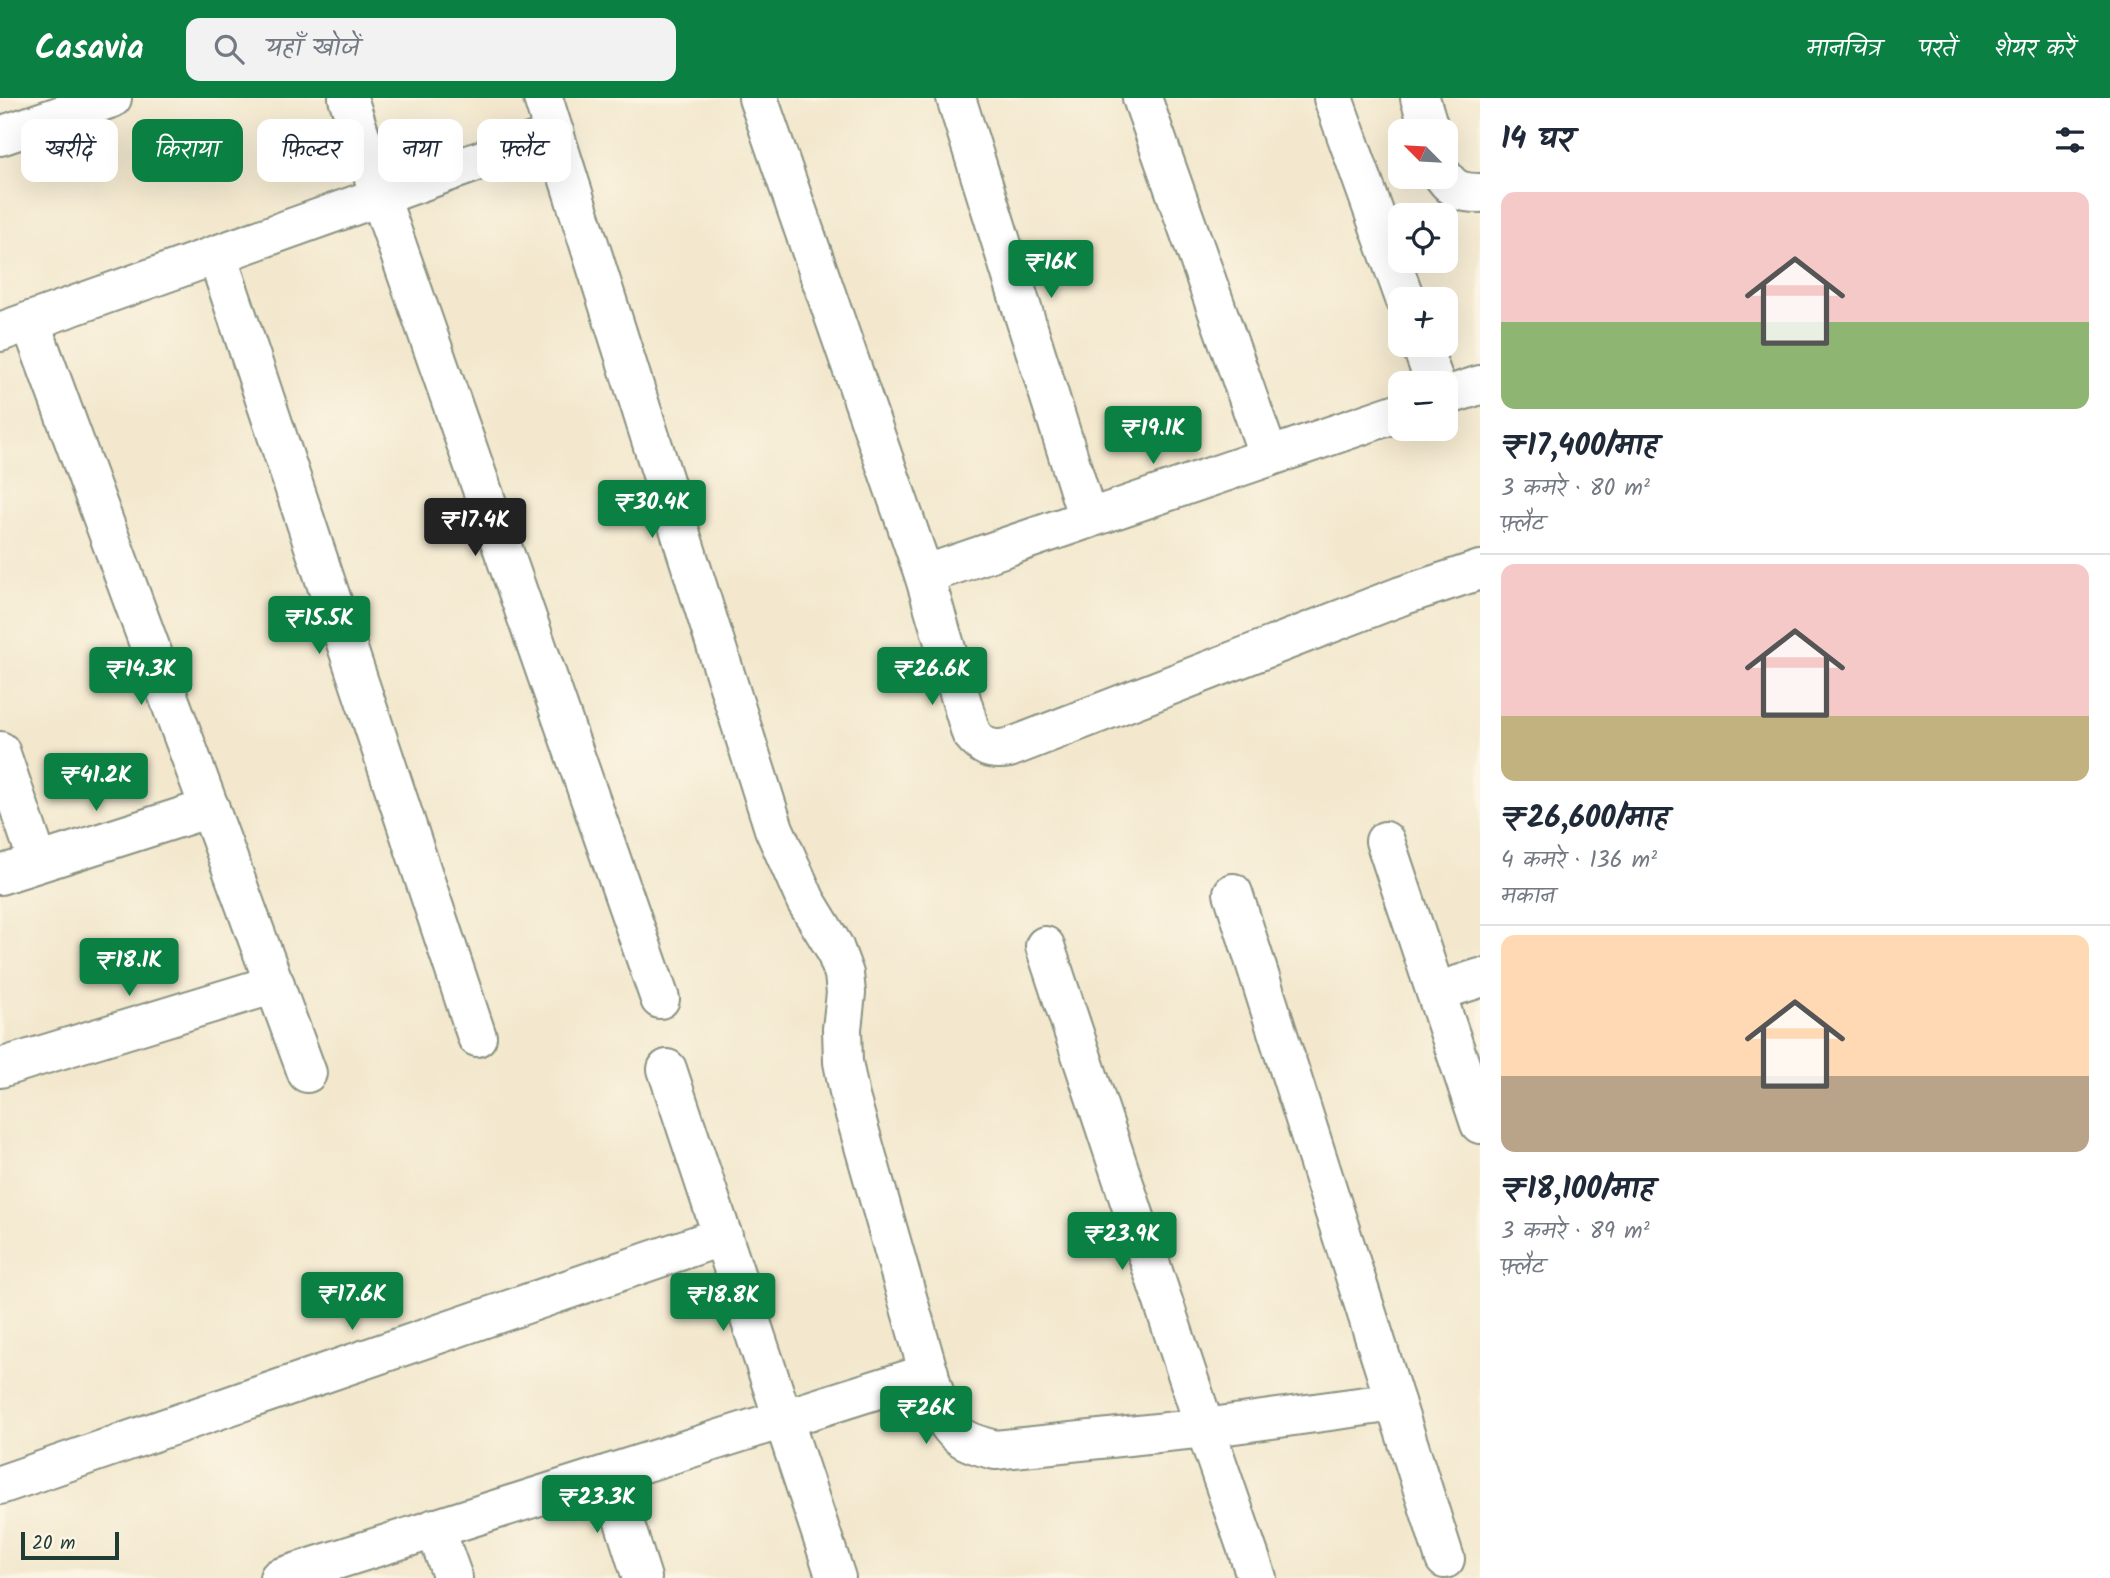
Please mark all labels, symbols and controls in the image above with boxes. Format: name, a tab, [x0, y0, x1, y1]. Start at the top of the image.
search box	[186, 18, 676, 81]
text: Casavia	[35, 23, 144, 76]
text: यहाँ खोजें	[266, 28, 360, 70]
icon: search	[210, 30, 248, 68]
text: मानचित्र	[1806, 30, 1881, 69]
text: परतें	[1919, 30, 1956, 69]
text: शेयर करें	[1994, 30, 2075, 69]
text: 14 घर	[1501, 116, 1573, 164]
chip: खरीदें	[21, 119, 118, 182]
chip: किराया	[132, 119, 243, 182]
chip: फ़िल्टर	[257, 119, 364, 182]
chip: नया	[378, 119, 463, 182]
chip: फ़्लैट	[477, 119, 571, 182]
north arrow	[1388, 119, 1458, 189]
map controls	[1388, 119, 1458, 441]
icon: filters	[2051, 121, 2089, 159]
button: locate	[1388, 203, 1458, 273]
icon: home	[1732, 238, 1858, 364]
pin: ₹16K	[1010, 240, 1092, 300]
text: ₹16K	[1024, 245, 1078, 281]
button: +	[1388, 287, 1458, 357]
button: −	[1388, 371, 1458, 441]
pin: ₹19.1K	[1096, 406, 1210, 466]
text: ₹19.1K	[1121, 411, 1185, 447]
text: ₹17,400/माह	[1501, 423, 1658, 471]
text: 3 कमरे · 80 m²	[1501, 471, 1650, 507]
pin: ₹30.4K	[595, 480, 709, 540]
text: ₹30.4K	[614, 485, 690, 521]
pin: ₹17.4K	[418, 498, 532, 558]
text: ₹17.4K	[440, 503, 510, 539]
text: फ़्लैट	[1501, 507, 1545, 543]
pin: ₹15.5K	[262, 596, 376, 656]
text: ₹15.5K	[284, 601, 354, 637]
icon: home	[1732, 610, 1858, 736]
pin: ₹14.3K	[84, 648, 198, 707]
pin: ₹26.6K	[875, 648, 989, 707]
text: ₹14.3K	[105, 652, 177, 688]
text: ₹26.6K	[893, 652, 971, 688]
pin: ₹41.2K	[39, 754, 153, 813]
text: ₹41.2K	[60, 758, 132, 794]
text: ₹26,600/माह	[1501, 795, 1668, 843]
text: 4 कमरे · 136 m²	[1501, 843, 1657, 879]
text: मकान	[1501, 879, 1555, 915]
pin: ₹18.1K	[72, 939, 186, 998]
text: ₹18.1K	[96, 943, 162, 979]
icon: home	[1732, 981, 1858, 1107]
text: ₹18,100/माह	[1501, 1166, 1654, 1214]
pin: ₹23.9K	[1065, 1212, 1179, 1272]
text: 3 कमरे · 89 m²	[1501, 1214, 1650, 1250]
text: ₹23.9K	[1084, 1217, 1160, 1253]
text: फ़्लैट	[1501, 1250, 1545, 1286]
pin: ₹17.6K	[295, 1272, 409, 1332]
pin: ₹18.8K	[666, 1274, 780, 1333]
text: ₹17.6K	[317, 1277, 387, 1313]
text: ₹18.8K	[686, 1278, 760, 1314]
pin: ₹26K	[885, 1386, 967, 1446]
text: ₹26K	[896, 1391, 956, 1427]
pin: ₹23.3K	[540, 1476, 654, 1535]
text: ₹23.3K	[558, 1480, 636, 1516]
scale bar	[21, 1529, 119, 1561]
text: 20 m	[32, 1529, 75, 1559]

